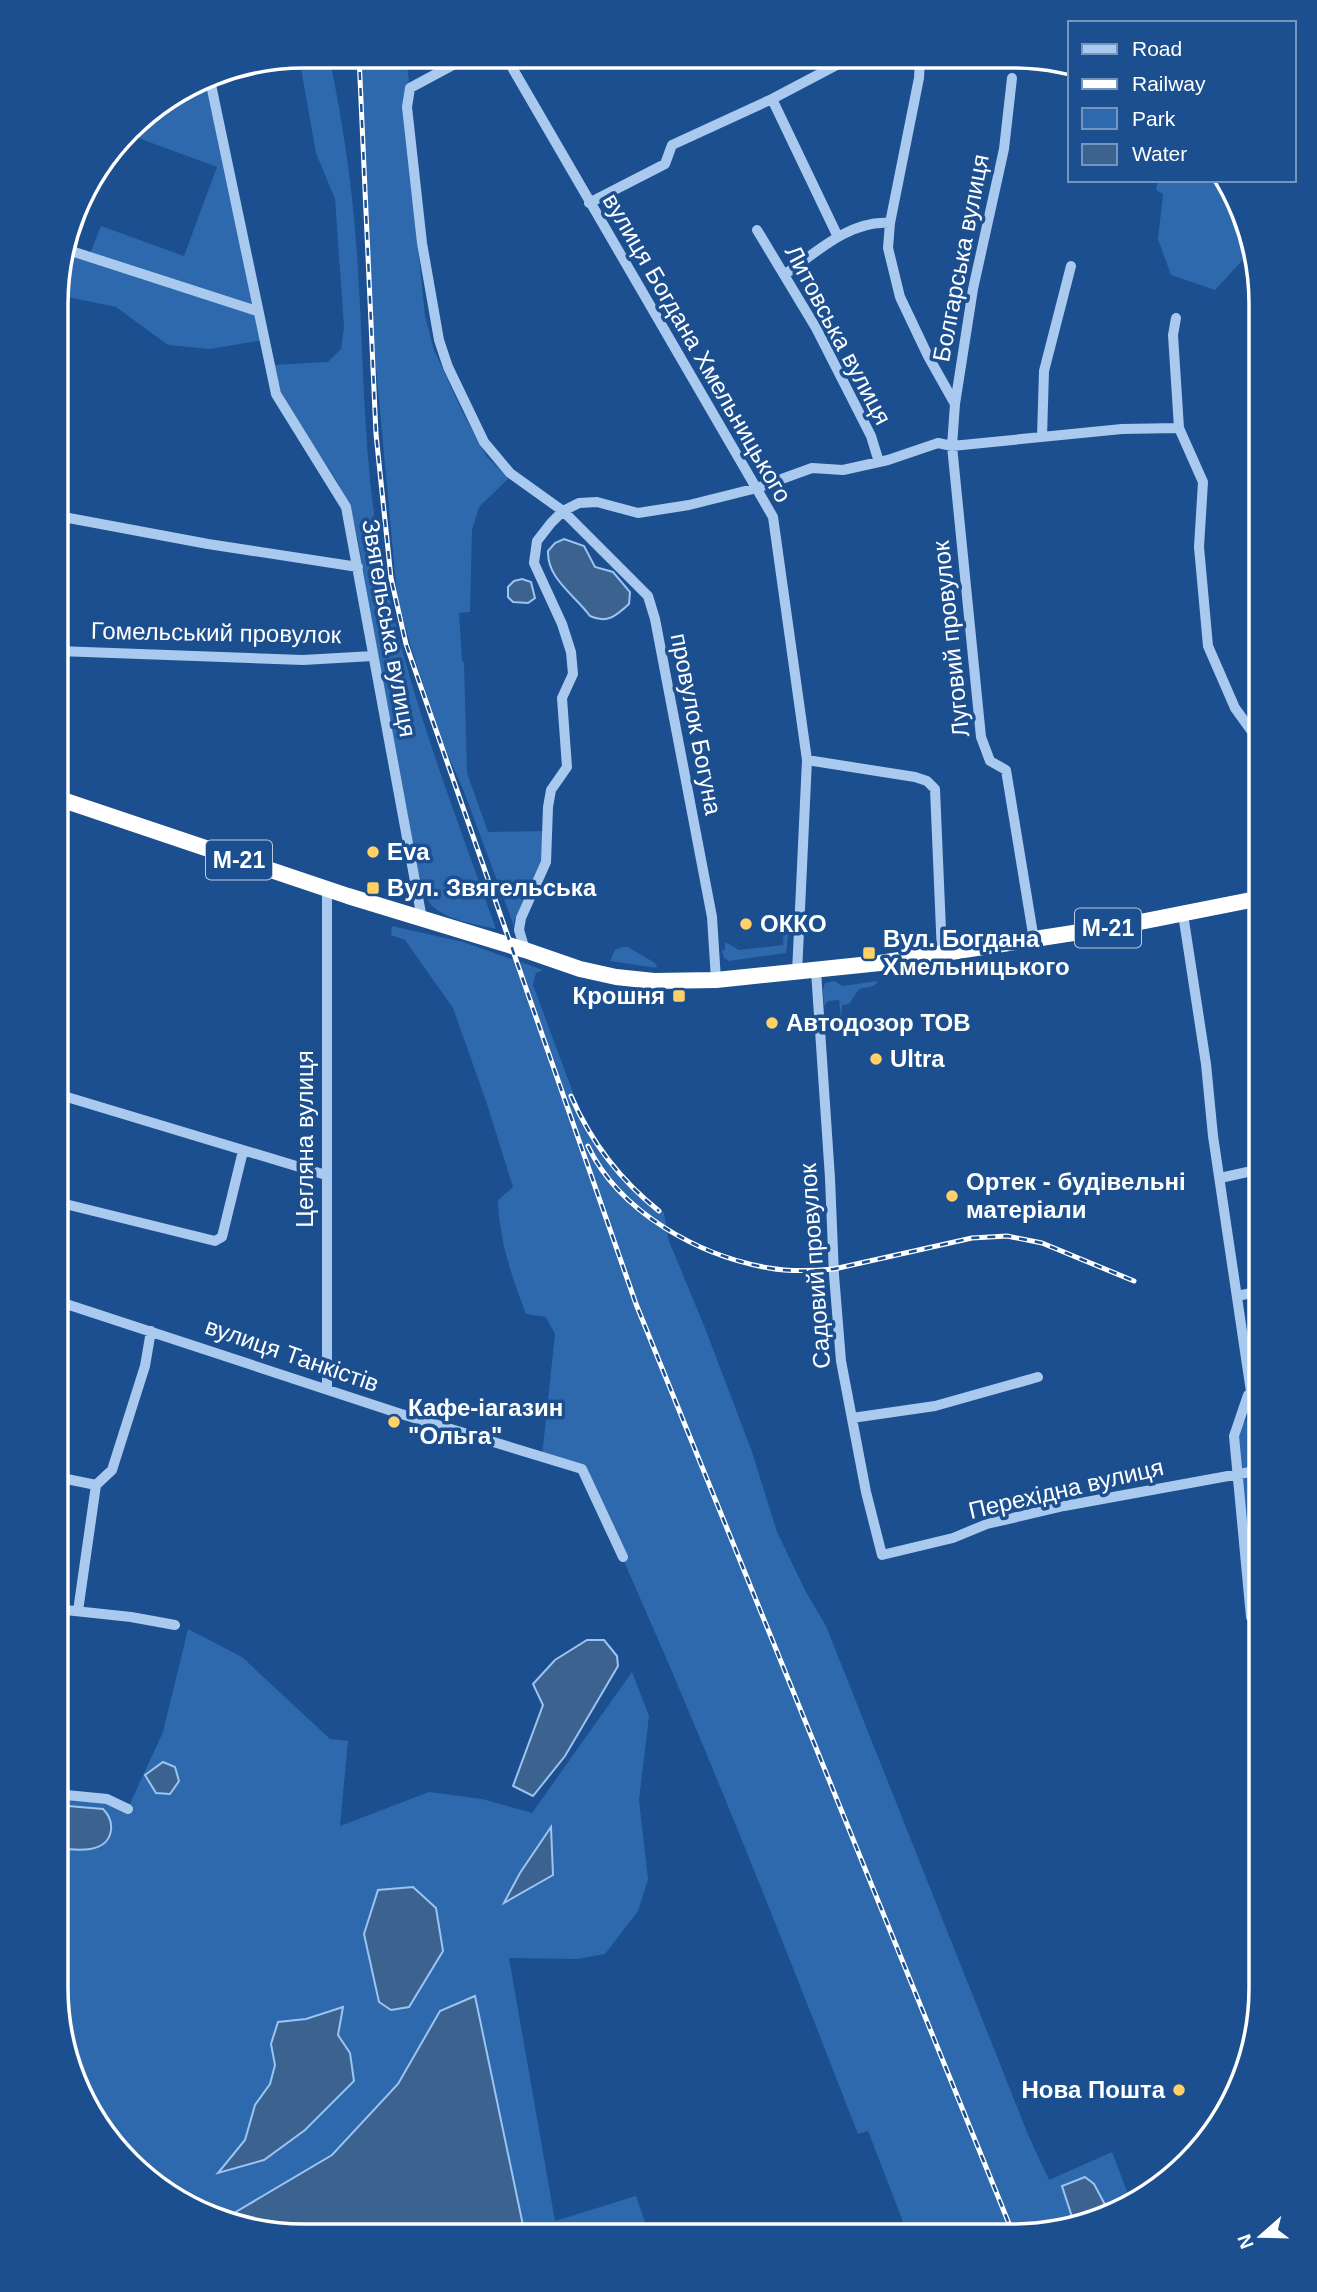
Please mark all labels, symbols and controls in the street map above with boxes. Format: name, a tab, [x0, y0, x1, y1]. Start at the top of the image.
legend	[1068, 21, 1296, 182]
text: Road	[1132, 37, 1182, 60]
text: Railway	[1132, 72, 1206, 95]
text: Park	[1132, 107, 1176, 130]
text: Water	[1132, 142, 1187, 165]
street label: Болгарська вулиця	[927, 152, 994, 364]
street label: вулиця Богдана Хмельницького	[598, 189, 797, 507]
street label: Литовська вулиця	[780, 241, 897, 429]
street label: Звягельська вулиця	[357, 517, 422, 739]
street label: Луговий провулок	[927, 539, 974, 739]
street label: Гомельський провулок	[91, 617, 342, 648]
street label: провулок Богуна	[666, 631, 727, 818]
place label: Eva	[387, 838, 430, 865]
road number: М-21	[206, 840, 272, 880]
marker: Eva	[365, 844, 381, 860]
place label: Вул. Звягельська	[387, 874, 597, 901]
marker: Вул. Звягельська	[365, 880, 381, 896]
road number: М-21	[1075, 909, 1141, 948]
place label: ОККО	[760, 910, 827, 937]
marker: ОККО	[738, 916, 754, 932]
place label: Вул. Богдана Хмельницького	[883, 925, 1070, 980]
marker: Вул. Богдана Хмельницького	[861, 945, 877, 961]
place label: Крошня	[573, 982, 665, 1009]
marker: Крошня	[671, 988, 687, 1004]
place label: Автодозор ТОВ	[786, 1009, 971, 1036]
marker: Автодозор ТОВ	[764, 1015, 780, 1031]
place label: Ultra	[890, 1045, 945, 1072]
street label: Цегляна вулиця	[291, 1050, 318, 1228]
marker: Ultra	[868, 1051, 884, 1067]
street label: Садовий провулок	[794, 1162, 835, 1370]
place label: Ортек - будівельні матеріали	[966, 1168, 1186, 1223]
marker: Ортек - будівельні матеріали	[944, 1188, 960, 1204]
street label: вулиця Танкістів	[202, 1312, 382, 1397]
place label: Кафе-іагазин "Ольга"	[408, 1394, 563, 1449]
marker: Кафе-іагазин "Ольга"	[386, 1414, 402, 1430]
street label: Перехідна вулиця	[966, 1453, 1166, 1524]
place label: Нова Пошта	[1022, 2076, 1166, 2103]
marker: Нова Пошта	[1171, 2082, 1187, 2098]
north arrow	[1226, 2201, 1296, 2271]
text: N	[1233, 2232, 1258, 2252]

